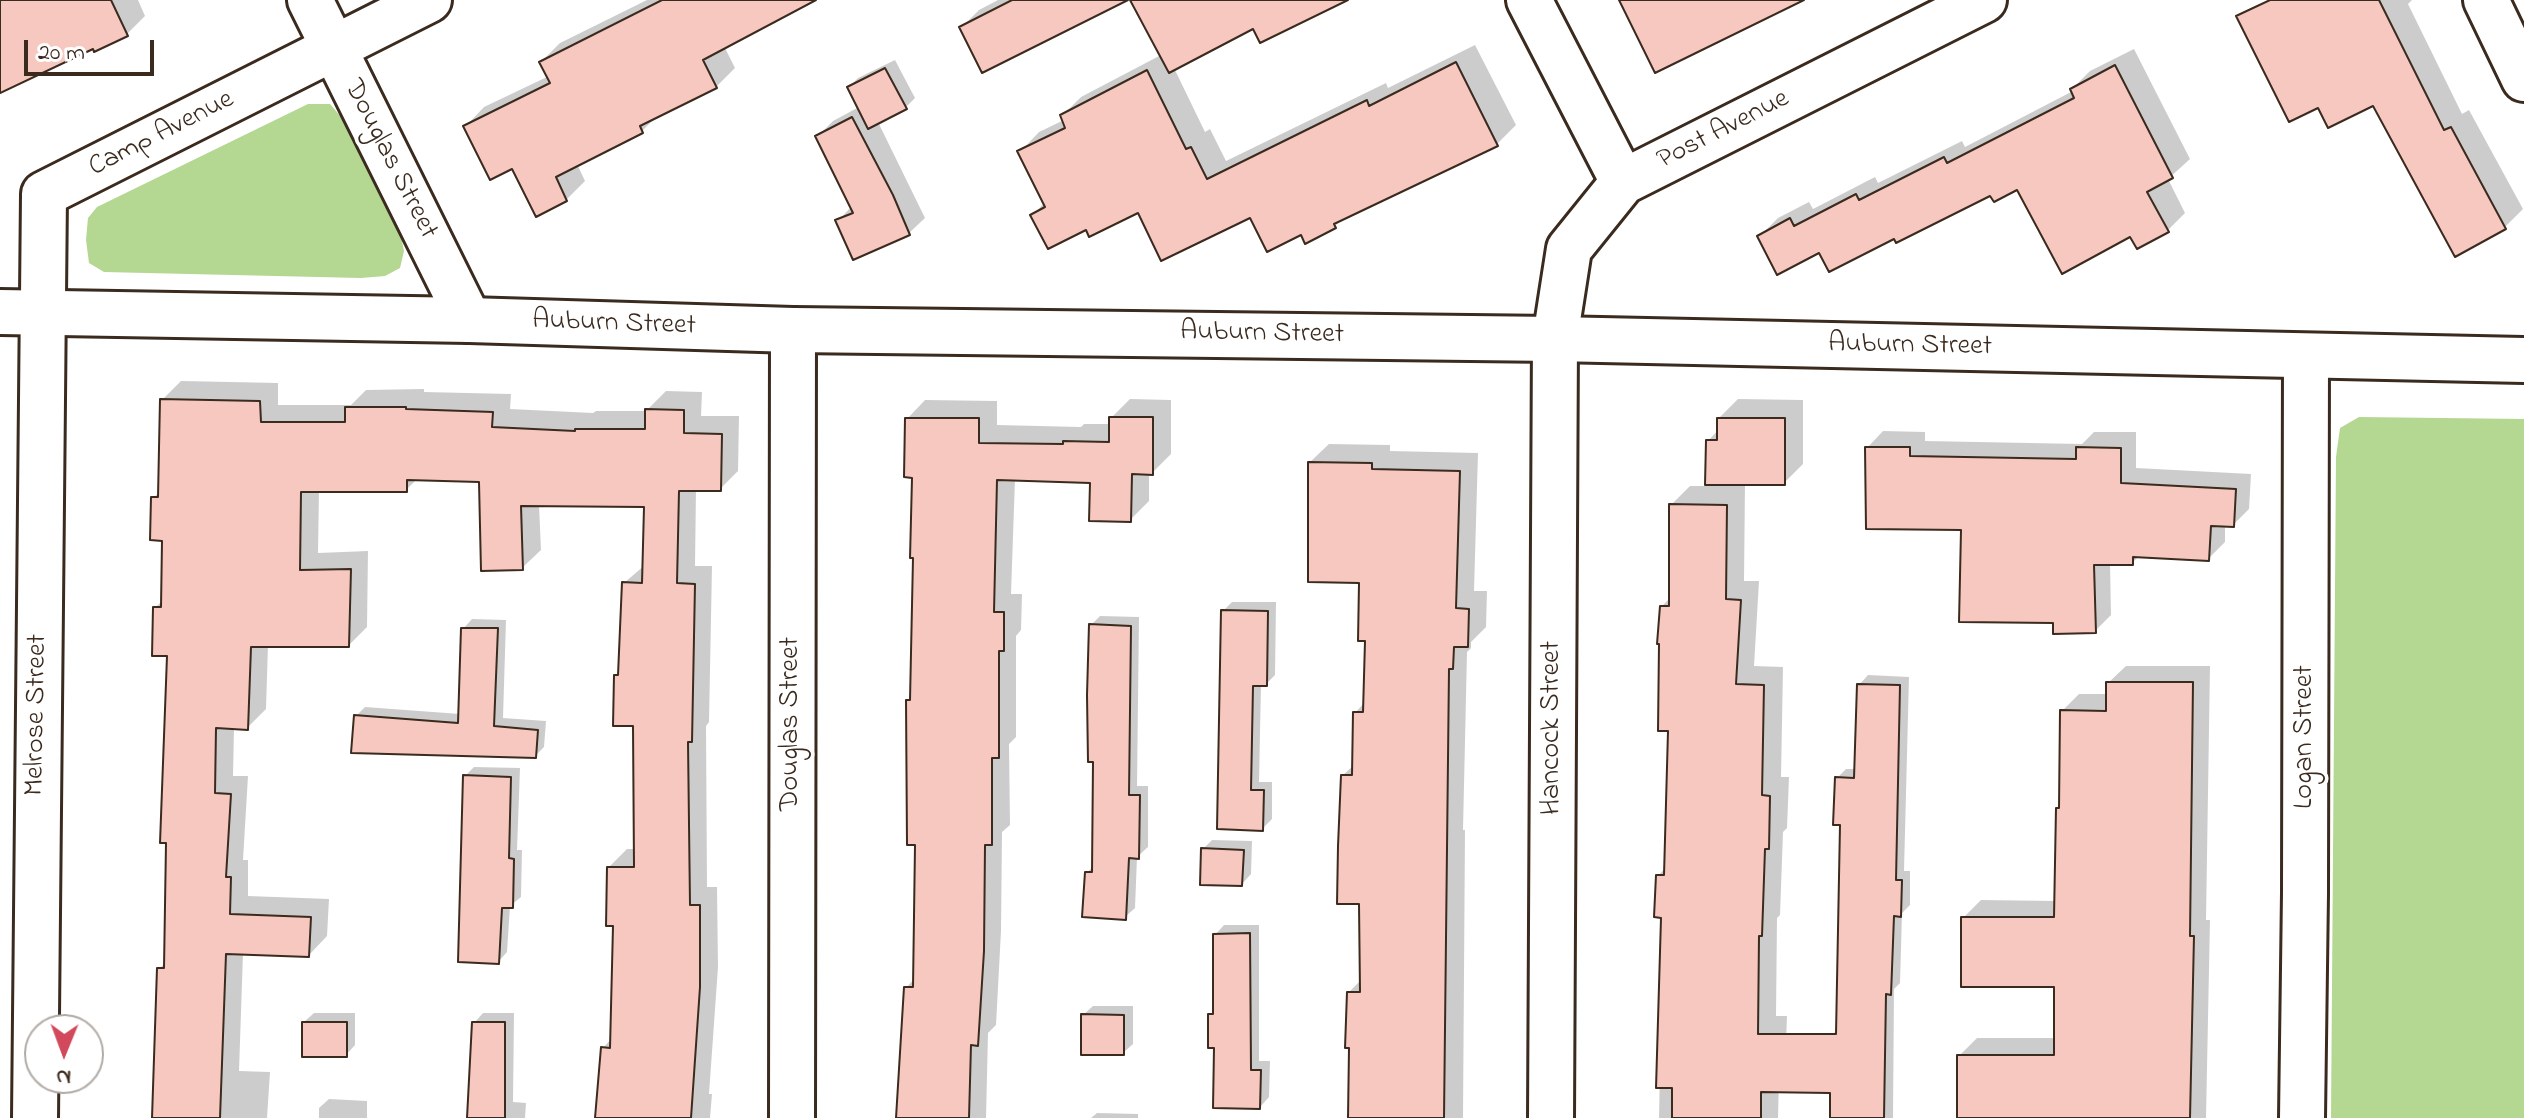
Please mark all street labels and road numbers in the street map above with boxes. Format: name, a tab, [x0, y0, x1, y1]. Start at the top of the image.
street label: Douglas Street	[334, 75, 444, 245]
street label: Post Avenue	[1652, 83, 1796, 179]
street label: Camp Avenue	[84, 84, 240, 186]
street label: Auburn Street	[531, 305, 697, 345]
street label: Auburn Street	[1180, 317, 1344, 353]
street label: Auburn Street	[1828, 329, 1992, 365]
street label: Melrose Street	[20, 634, 56, 796]
street label: Douglas Street	[775, 637, 809, 811]
street label: Hancock Street	[1536, 641, 1570, 815]
street label: Logan Street	[2289, 665, 2323, 809]

